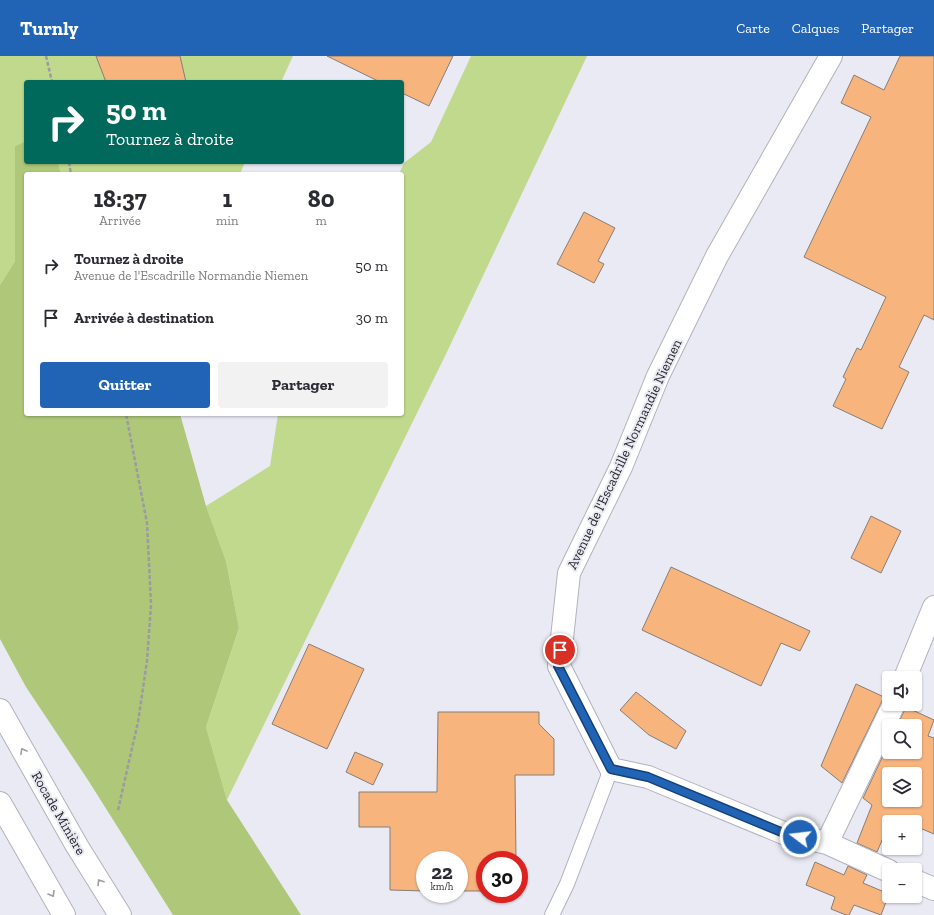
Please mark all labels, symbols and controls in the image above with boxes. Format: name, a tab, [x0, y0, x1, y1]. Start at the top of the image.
text: Turnly	[20, 17, 78, 40]
text: Carte	[736, 20, 770, 37]
text: Calques	[792, 20, 839, 37]
text: Partager	[861, 20, 914, 37]
text: 50 m	[106, 94, 167, 127]
icon: right	[40, 96, 92, 148]
text: Tournez à droite	[106, 128, 234, 150]
text: 18:37	[93, 184, 147, 213]
text: 1	[222, 184, 232, 213]
text: 80	[308, 184, 335, 213]
text: Arrivée	[99, 213, 141, 228]
text: min	[216, 213, 238, 228]
text: m	[316, 213, 327, 228]
text: Tournez à droite	[74, 250, 184, 268]
icon: right	[40, 255, 62, 277]
text: 50 m	[355, 257, 388, 275]
text: Avenue de l'Escadrille Normandie Niemen	[74, 268, 308, 283]
icon: arrive	[40, 307, 62, 329]
text: Arrivée à destination	[74, 309, 214, 327]
text: 30 m	[356, 309, 388, 327]
street label: Avenue de l'Escadrille Normandie Niemen	[563, 336, 685, 572]
button: Quitter	[40, 362, 210, 408]
button: Partager	[218, 362, 388, 408]
pin	[543, 633, 577, 667]
icon: arrive	[549, 639, 571, 661]
map controls	[882, 671, 922, 903]
button: sound	[882, 671, 922, 711]
button: search	[882, 719, 922, 759]
one-way arrow	[21, 748, 28, 755]
button: layers	[882, 767, 922, 807]
street label: Rocade Minière	[28, 768, 90, 858]
button: +	[882, 815, 922, 855]
position arrow	[779, 816, 821, 858]
speed limit sign: 30	[476, 851, 528, 903]
text: 22	[431, 860, 453, 884]
button: −	[882, 863, 922, 903]
one-way arrow	[97, 879, 104, 886]
text: km/h	[431, 881, 453, 893]
one-way arrow	[47, 890, 54, 897]

